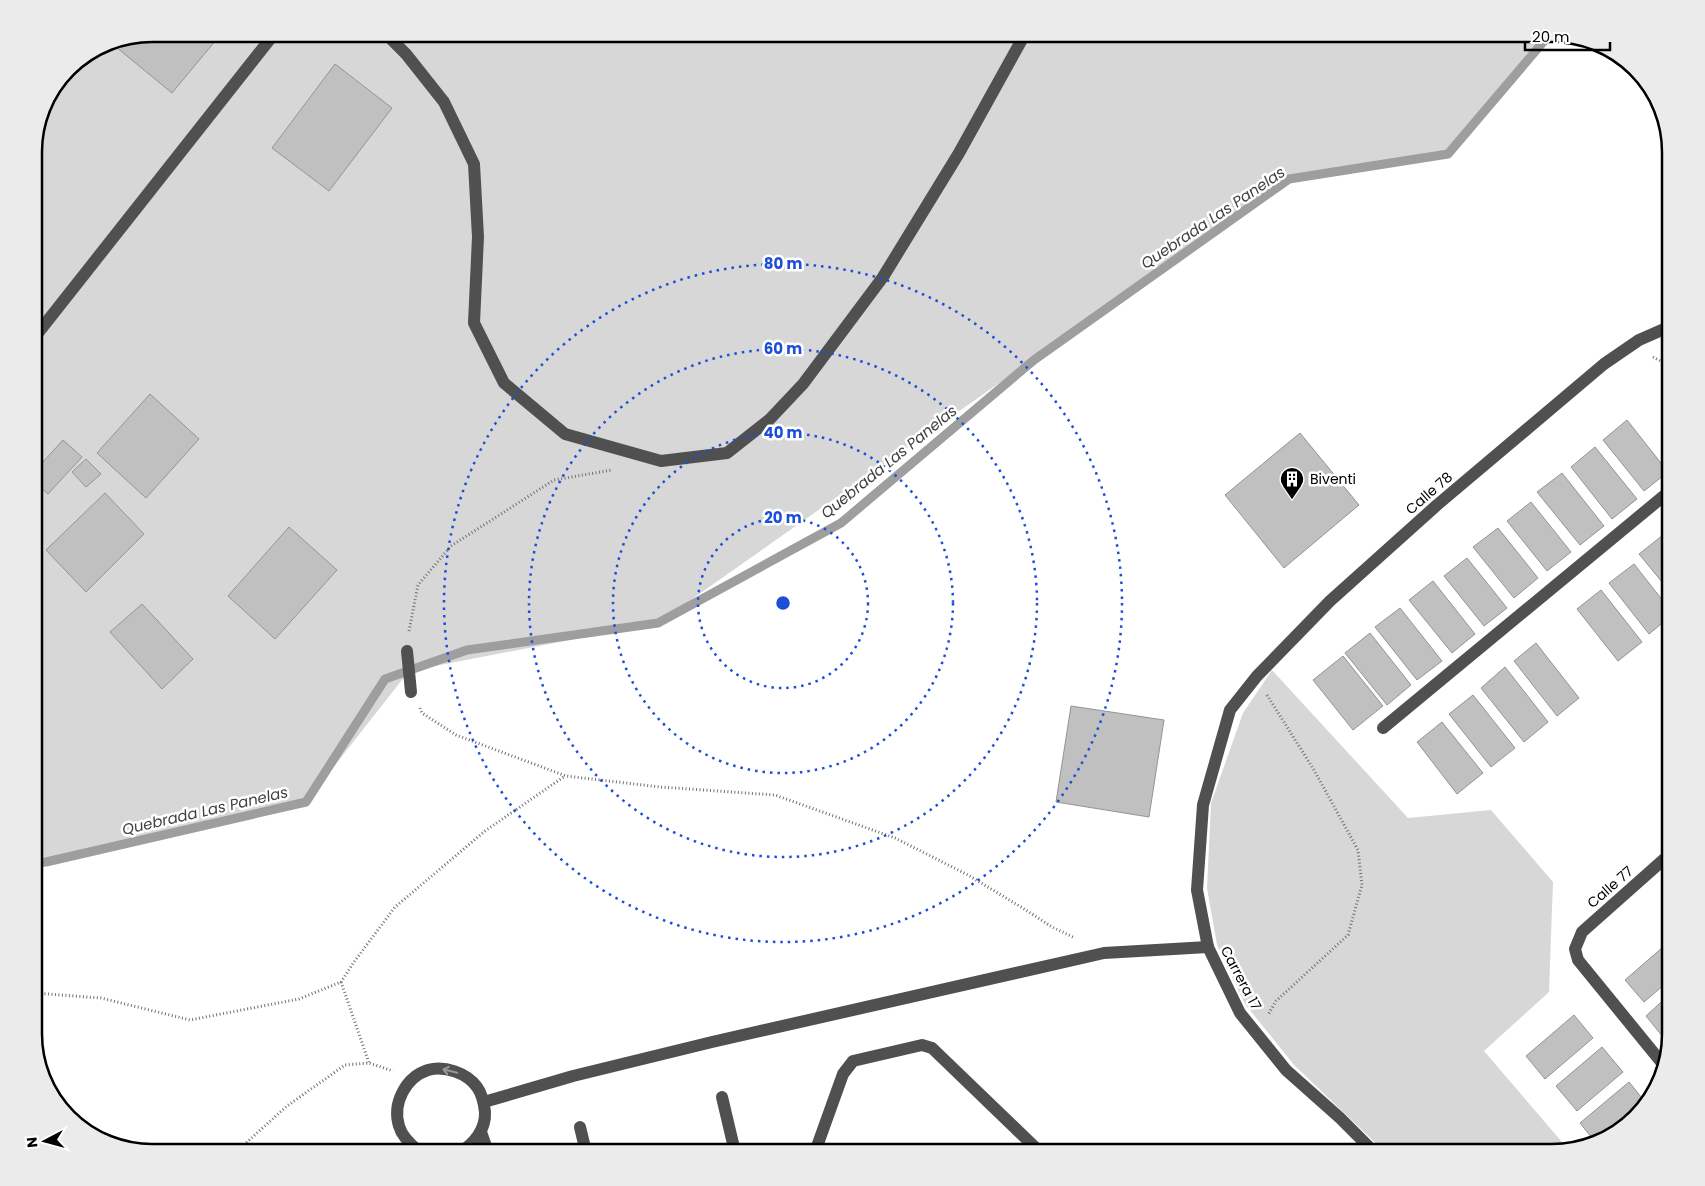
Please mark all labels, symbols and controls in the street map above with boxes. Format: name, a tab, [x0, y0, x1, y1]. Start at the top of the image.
scale bar	[1525, 20, 1610, 52]
text: 20 m	[1532, 26, 1570, 47]
water label: Quebrada Las Panelas	[1137, 161, 1289, 274]
text: 80 m	[764, 253, 802, 274]
text: 60 m	[764, 338, 802, 359]
water label: Quebrada Las Panelas	[816, 400, 961, 523]
text: 40 m	[763, 422, 803, 443]
building icon: Biventi	[1279, 466, 1305, 500]
street label: Calle 78	[1401, 467, 1457, 519]
place label: Biventi	[1310, 469, 1356, 489]
text: 20 m	[764, 507, 802, 528]
centre of rings	[774, 594, 792, 612]
water label: Quebrada Las Panelas	[120, 781, 290, 840]
street label: Calle 77	[1583, 861, 1638, 913]
street label: Carrera 17	[1216, 942, 1266, 1014]
one-way arrow	[442, 1066, 458, 1075]
north arrow	[20, 1116, 70, 1166]
text: N	[22, 1136, 43, 1149]

